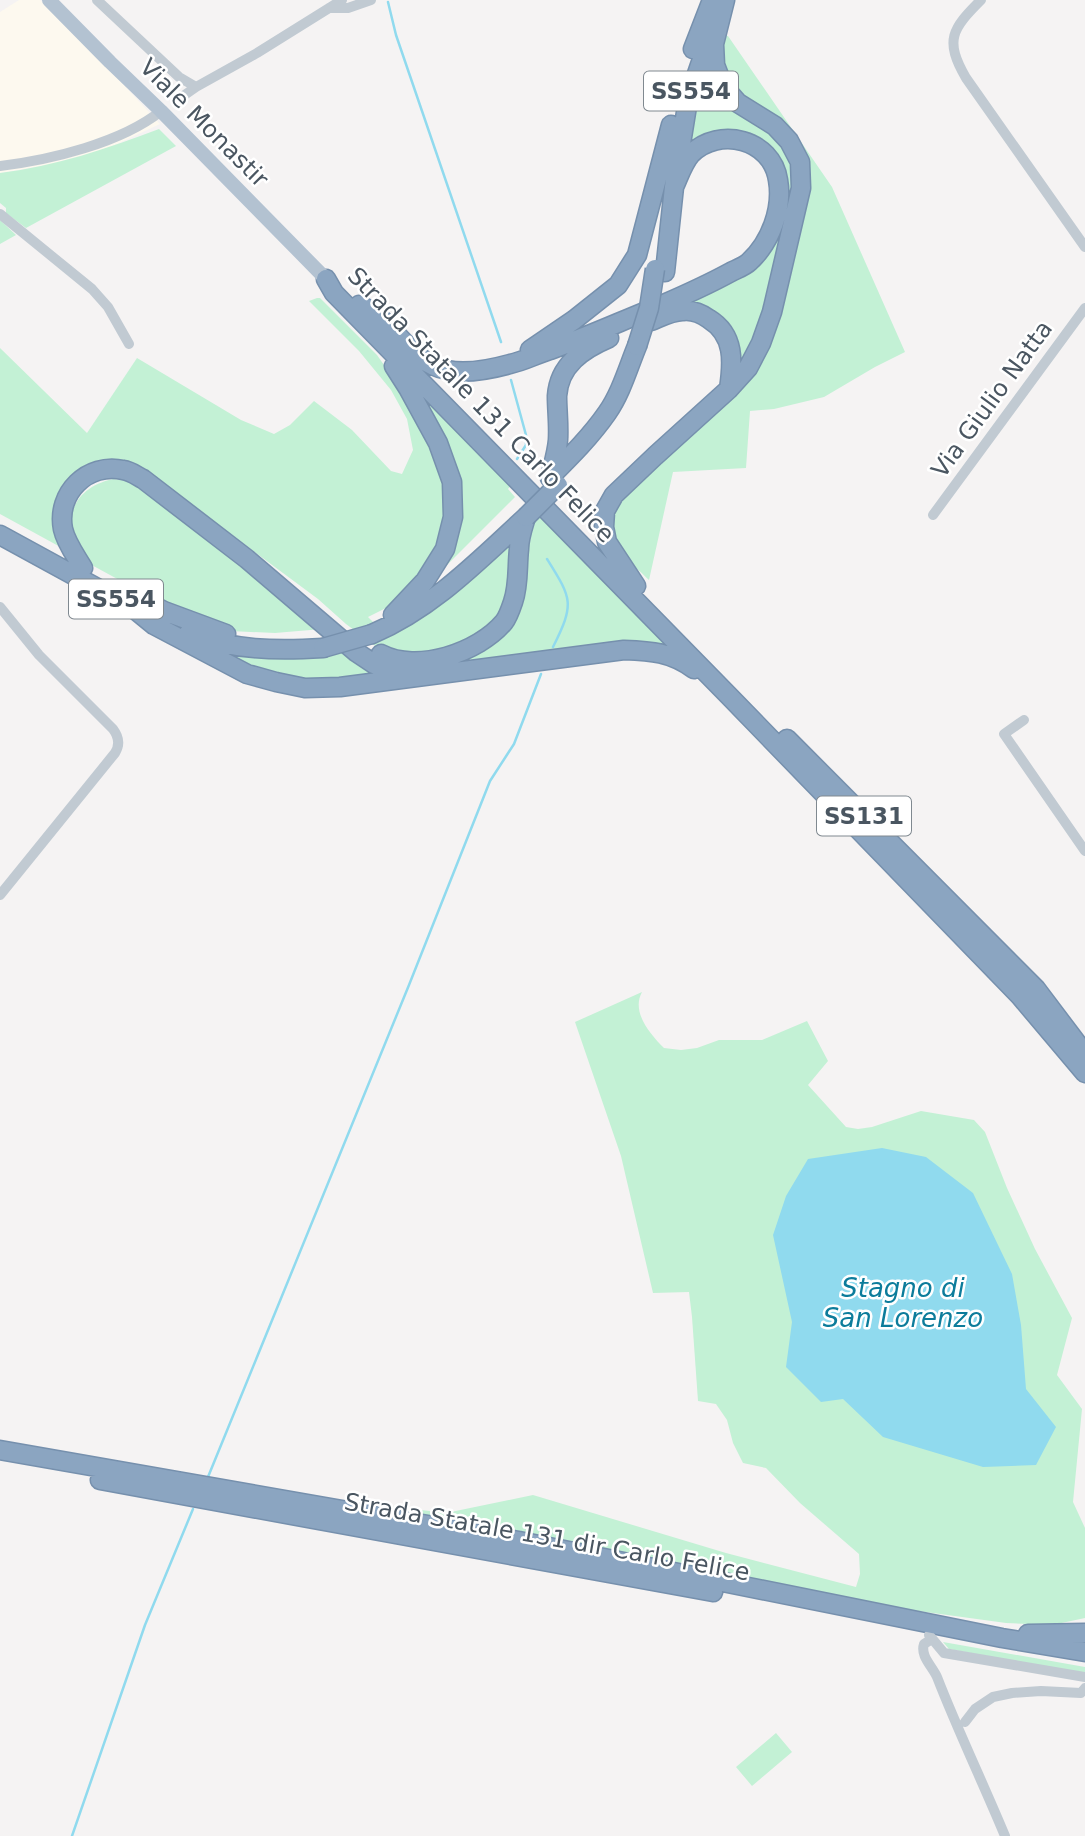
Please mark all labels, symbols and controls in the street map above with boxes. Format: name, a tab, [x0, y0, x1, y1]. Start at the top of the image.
street label: Viale Monastir	[134, 53, 274, 193]
road number: SS554	[644, 72, 738, 110]
street label: Strada Statale 131 Carlo Felice	[342, 262, 620, 548]
street label: Via Giulio Natta	[926, 315, 1058, 483]
road number: SS554	[69, 580, 163, 618]
road number: SS131	[817, 796, 911, 836]
water label: Stagno di San Lorenzo	[823, 1273, 983, 1333]
street label: Strada Statale 131 dir Carlo Felice	[342, 1488, 752, 1586]

